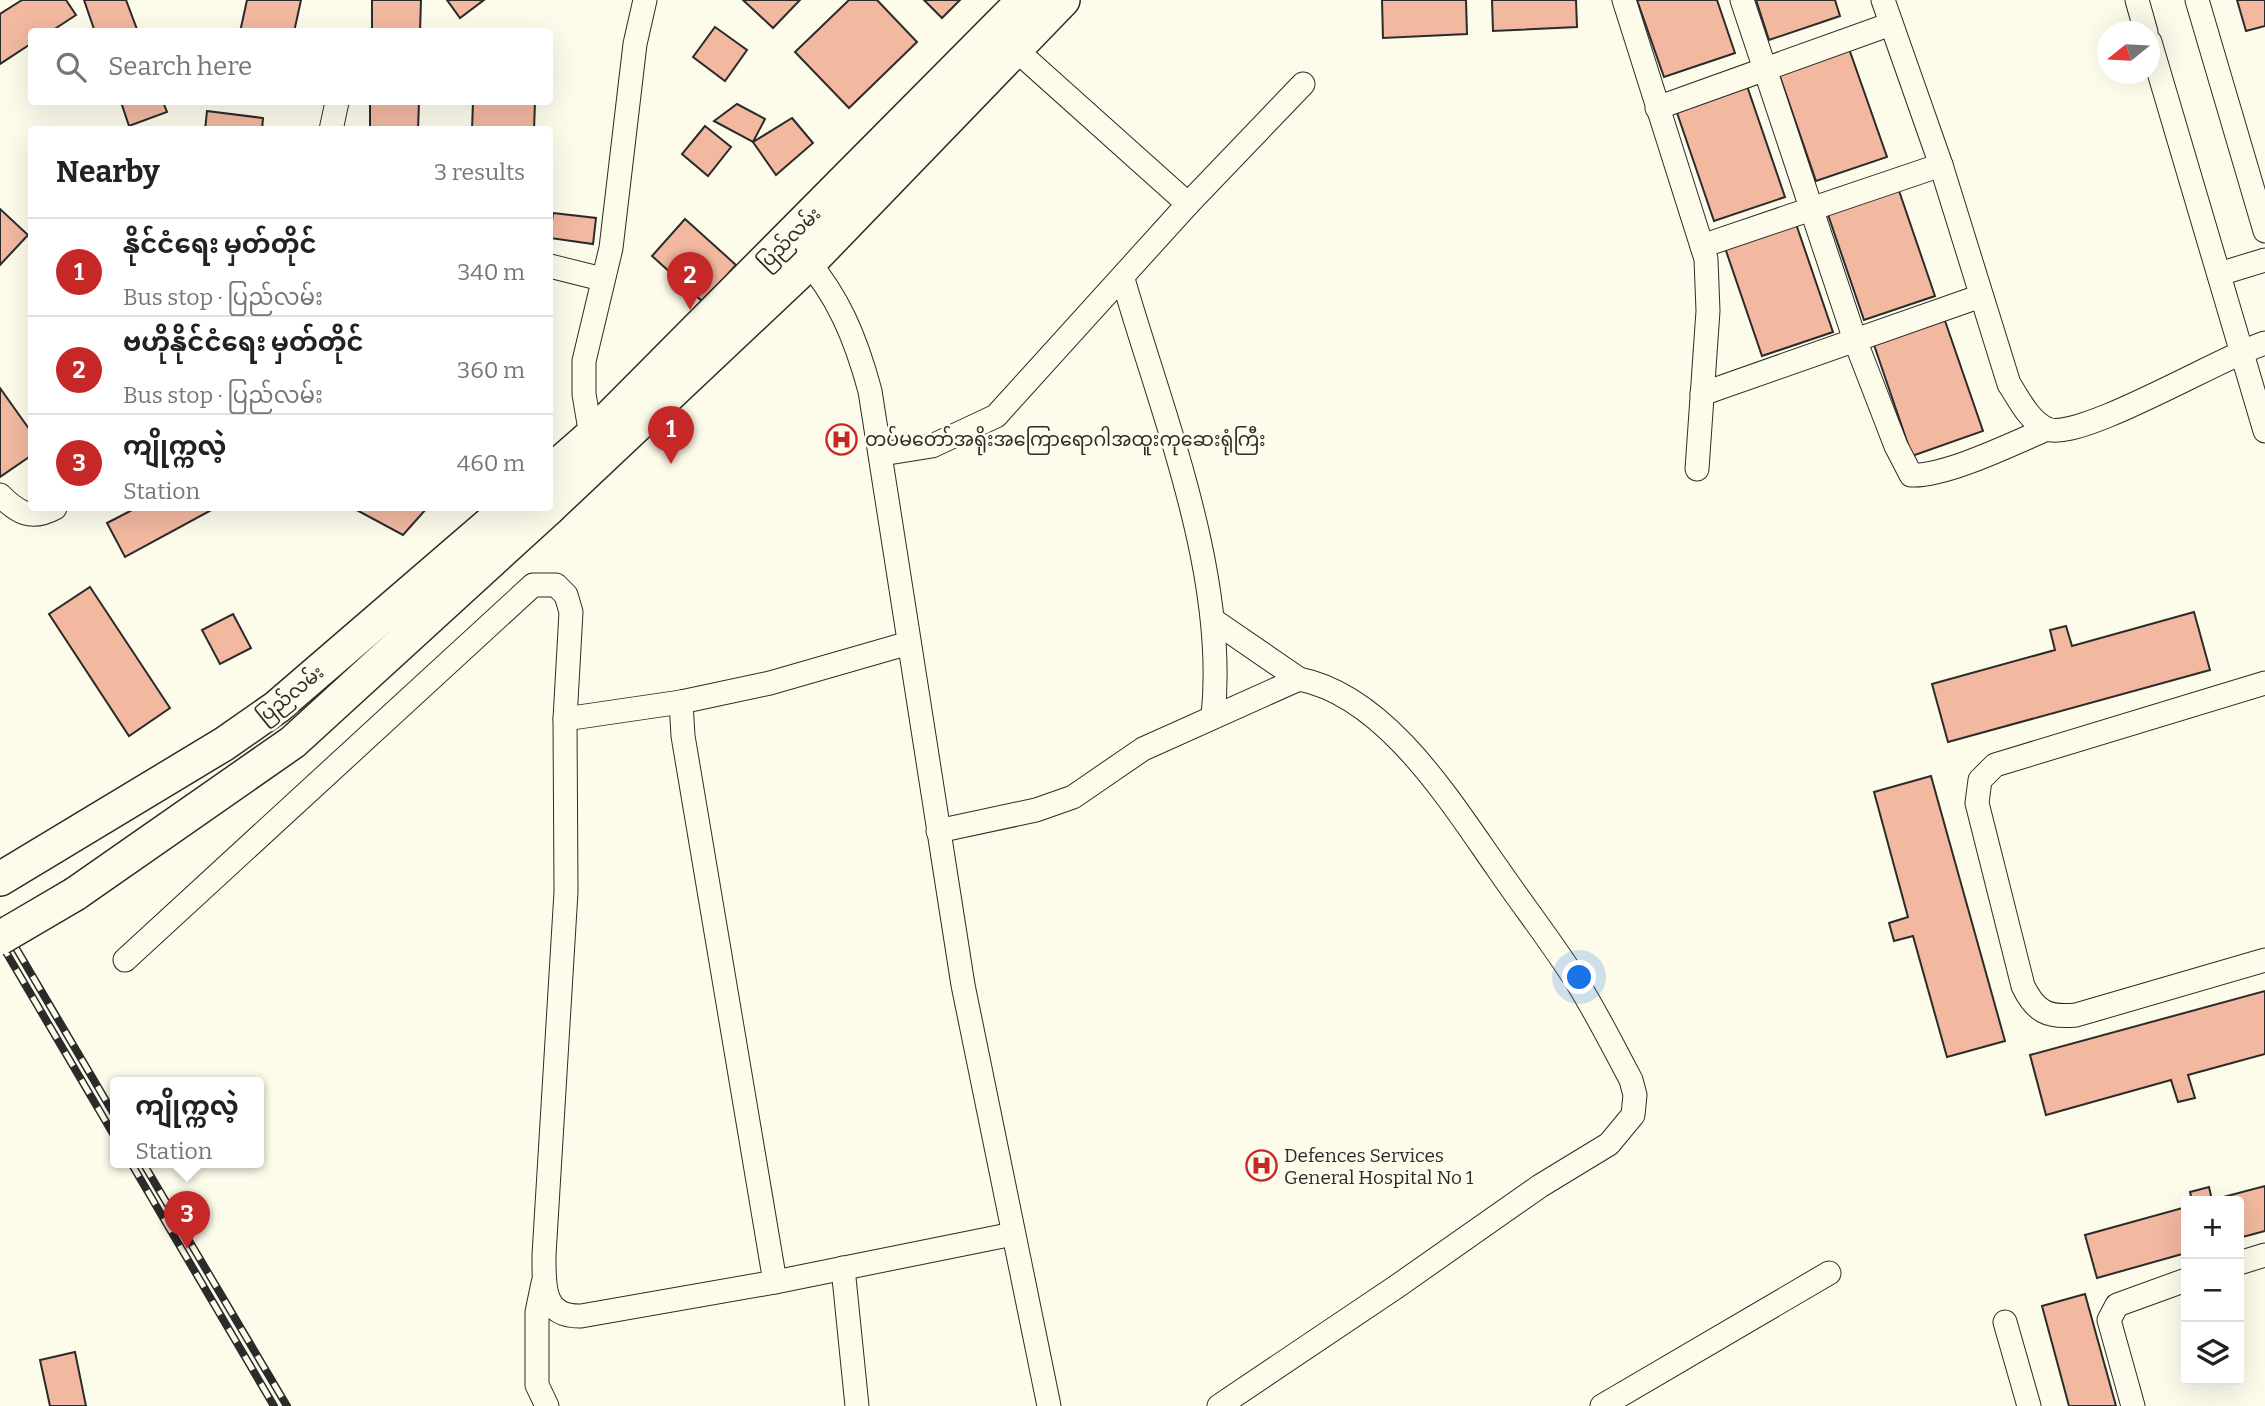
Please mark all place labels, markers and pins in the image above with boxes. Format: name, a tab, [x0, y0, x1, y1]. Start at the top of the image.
pin: 2	[667, 252, 713, 310]
pin: 1	[648, 406, 694, 464]
hospital icon: တပ်မတော်အရိုးအကြောရောဂါအထူးကုဆေးရုံကြီး	[825, 422, 859, 456]
place label: တပ်မတော်အရိုးအကြောရောဂါအထူးကုဆေးရုံကြီး	[865, 425, 1266, 456]
place label: Defences Services General Hospital No 1	[1284, 1144, 1474, 1189]
hospital icon: Defences Services General Hospital No 1	[1244, 1149, 1278, 1183]
pin: 3	[164, 1191, 210, 1249]

